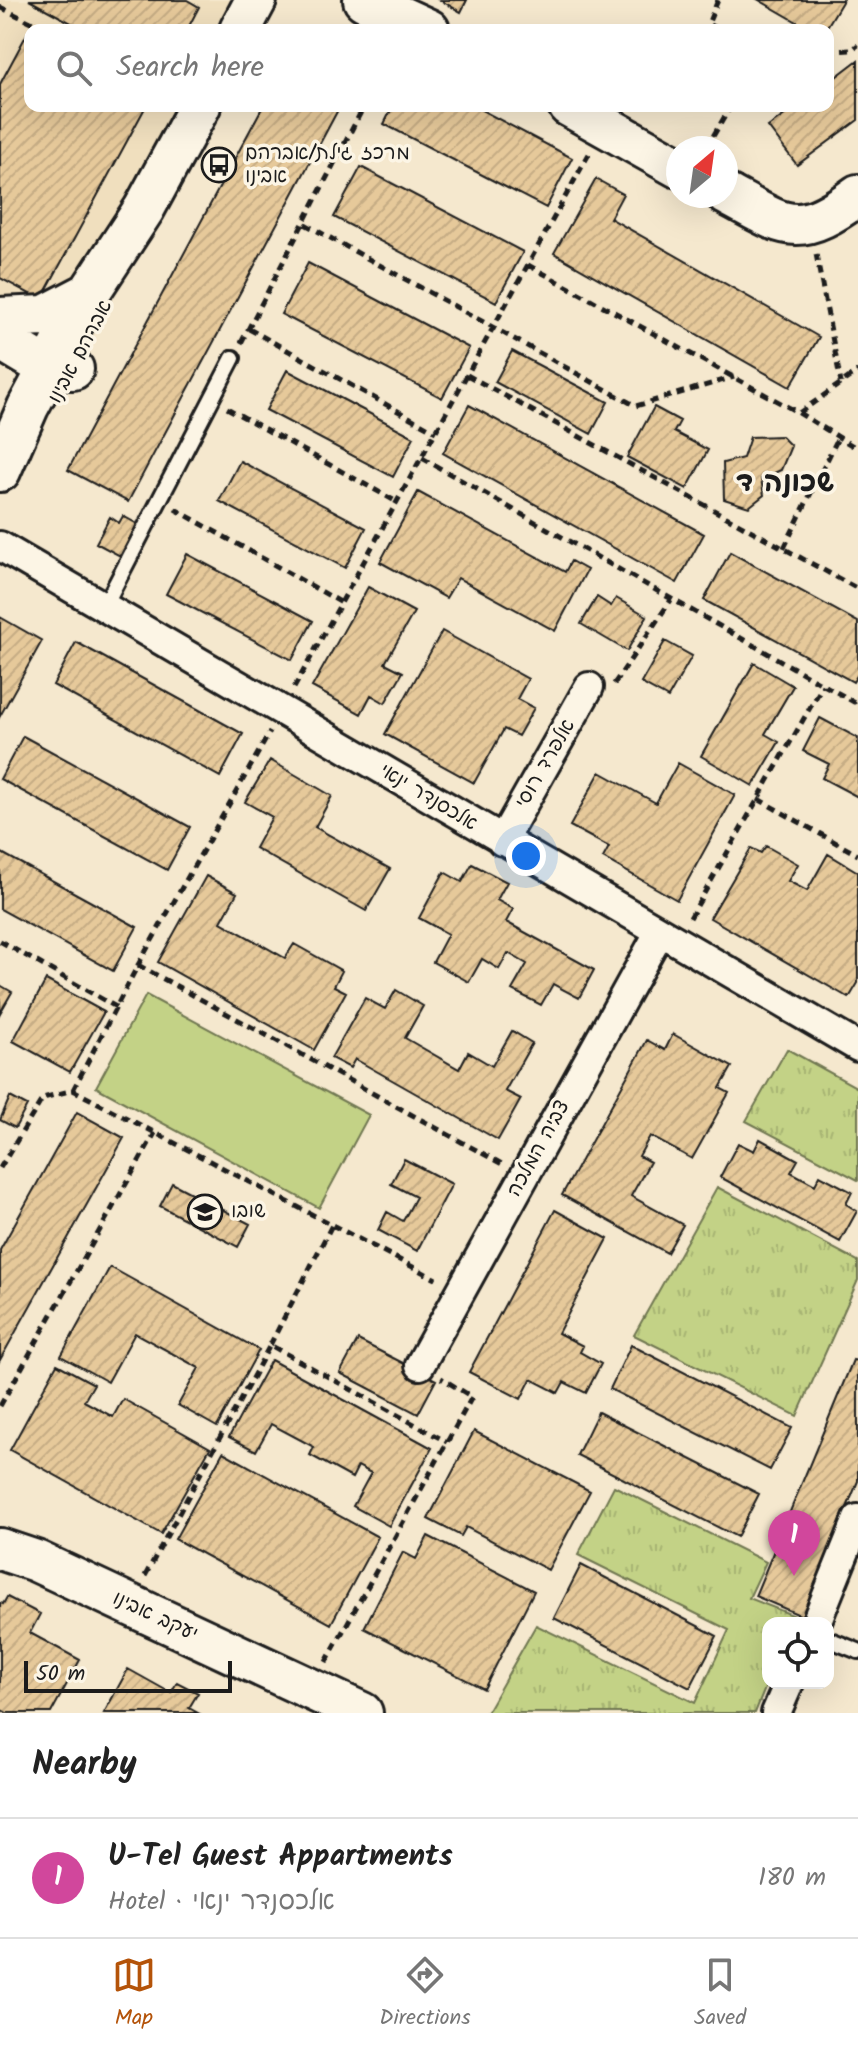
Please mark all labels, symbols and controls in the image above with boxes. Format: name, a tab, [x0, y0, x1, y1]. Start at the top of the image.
search box	[24, 24, 834, 112]
text: Search here	[116, 44, 264, 92]
icon: search	[52, 46, 96, 90]
north arrow	[666, 136, 738, 208]
place label: מרכז גילת/אברהם אבינו	[245, 138, 410, 193]
bus stop icon: מרכז גילת/אברהם אבינו	[200, 146, 238, 184]
street label: אברהם אבינו	[40, 294, 122, 410]
district label: שכונה ד	[736, 461, 834, 506]
street label: אלפרד רוסי	[508, 713, 584, 815]
street label: אלכסנדר ינאי	[373, 756, 483, 840]
your location	[506, 836, 546, 876]
street label: צביה המלכה	[499, 1095, 579, 1203]
school or university icon: שובו	[186, 1193, 224, 1231]
place label: שובו	[231, 1196, 266, 1228]
pin: 1	[768, 1510, 820, 1576]
street label: יעקב אבינו	[107, 1583, 203, 1651]
map controls	[762, 1617, 834, 1689]
button: locate	[762, 1617, 834, 1689]
scale bar	[24, 1657, 232, 1693]
text: 50 m	[36, 1657, 85, 1692]
text: Nearby	[32, 1738, 137, 1792]
text: U-Tel Guest Appartments	[108, 1833, 453, 1881]
text: 1	[54, 1857, 62, 1899]
text: 180 m	[758, 1857, 826, 1899]
text: Hotel · אלכסנדר ינאי	[108, 1881, 335, 1923]
tab: Map	[112, 1953, 156, 2036]
tab: Directions	[379, 1953, 471, 2036]
tab: Saved	[694, 1953, 746, 2036]

